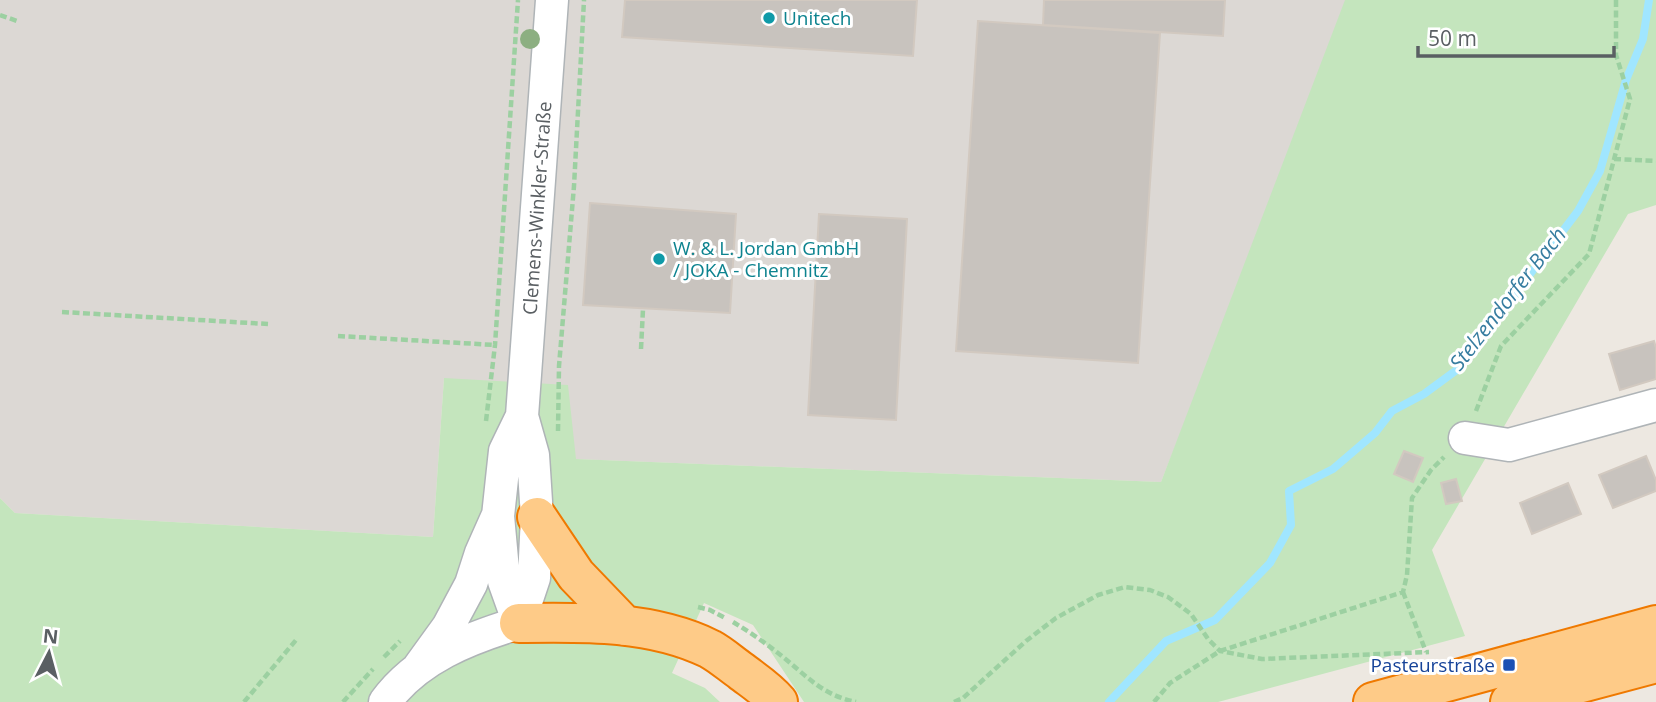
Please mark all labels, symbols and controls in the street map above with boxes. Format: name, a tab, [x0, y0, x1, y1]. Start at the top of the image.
place label: Unitech	[783, 5, 852, 31]
marker: Unitech	[761, 10, 777, 26]
scale bar	[1418, 14, 1614, 58]
text: 50 m	[1428, 24, 1477, 52]
street label: Clemens-Winkler-Straße	[517, 100, 557, 316]
water label: Stelzendorfer Bach	[1443, 221, 1572, 376]
place label: W. & L. Jordan GmbH / JOKA - Chemnitz	[673, 235, 859, 283]
marker: W. & L. Jordan GmbH / JOKA - Chemnitz	[651, 251, 667, 267]
north arrow	[14, 618, 84, 688]
text: N	[42, 622, 60, 650]
place label: Pasteurstraße	[1370, 652, 1495, 678]
marker: Pasteurstraße	[1501, 657, 1517, 673]

